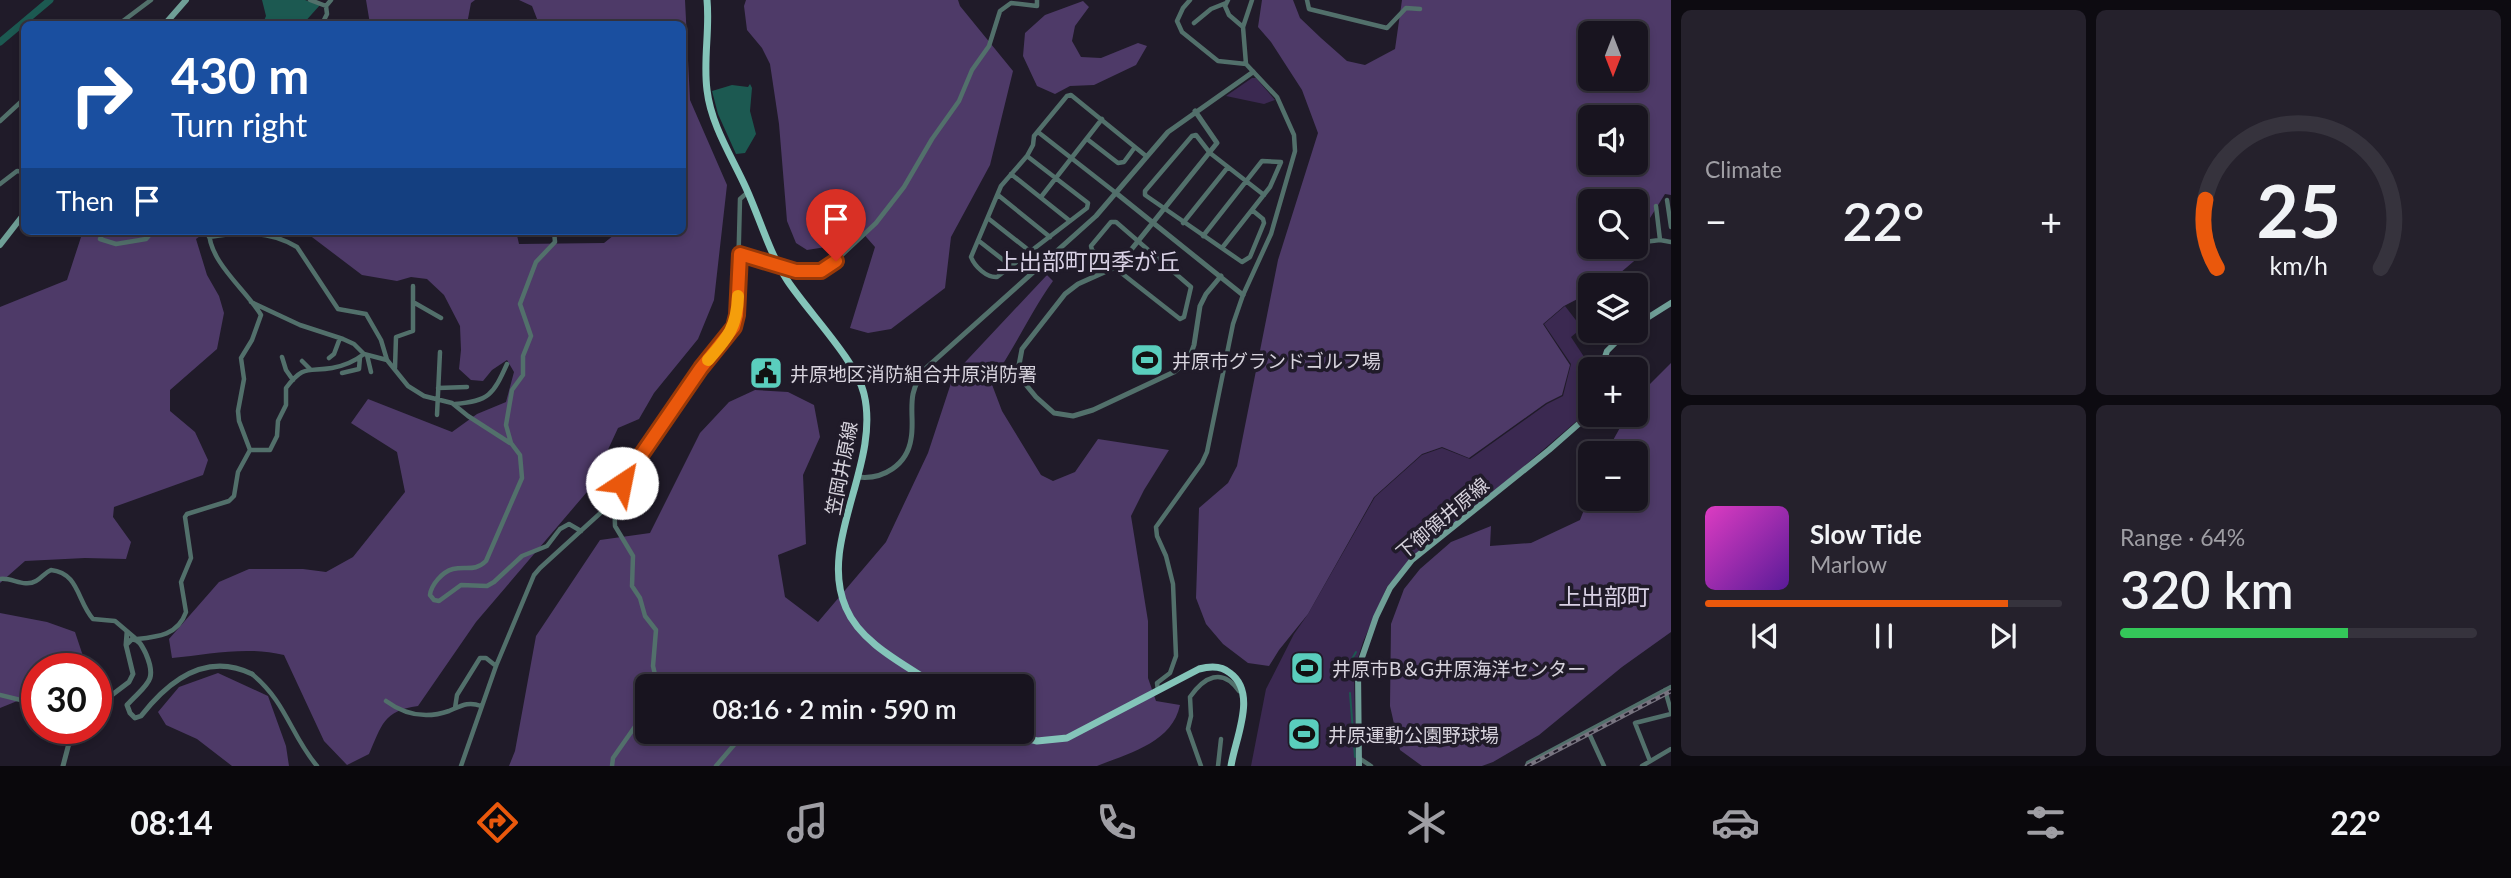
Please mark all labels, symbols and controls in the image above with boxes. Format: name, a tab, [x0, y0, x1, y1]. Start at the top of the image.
north arrow	[1578, 21, 1648, 91]
map controls	[1578, 21, 1648, 511]
text: 430 m	[171, 46, 309, 104]
icon: right	[56, 49, 147, 140]
text: Turn right	[171, 105, 307, 144]
button: sound	[1578, 105, 1648, 175]
text: Climate	[1705, 155, 1782, 183]
text: 25	[2256, 167, 2341, 255]
icon: arrive	[128, 182, 166, 220]
text: Then	[56, 185, 114, 217]
pin	[806, 189, 866, 261]
button: search	[1578, 189, 1648, 259]
text: 22°	[1843, 190, 1924, 252]
text: −	[1705, 198, 1727, 244]
text: +	[2040, 198, 2062, 244]
icon: arrive	[817, 200, 855, 238]
district label: 上出部町四季が丘	[996, 247, 1180, 275]
text: km/h	[2269, 250, 2328, 280]
button: layers	[1578, 273, 1648, 343]
sports icon: 井原市グランドゴルフ場	[1128, 341, 1166, 379]
place label: 井原市グランドゴルフ場	[1172, 349, 1381, 372]
public building icon: 井原地区消防組合井原消防署	[747, 354, 785, 392]
button: +	[1578, 357, 1648, 427]
place label: 井原地区消防組合井原消防署	[790, 362, 1037, 385]
street label: 笠岡井原線	[821, 419, 861, 517]
button: −	[1578, 441, 1648, 511]
position arrow	[585, 446, 659, 520]
street label: 下御領井原線	[1391, 473, 1493, 563]
text: Slow Tide	[1810, 518, 1922, 550]
text: Range · 64%	[2120, 523, 2245, 551]
text: Marlow	[1810, 550, 1887, 578]
text: 320 km	[2120, 558, 2294, 620]
district label: 上出部町	[1558, 582, 1650, 610]
icon: previous	[1746, 617, 1784, 655]
icon: pause	[1865, 617, 1903, 655]
icon: next	[1984, 617, 2022, 655]
sports icon: 井原市B＆G井原海洋センター	[1288, 649, 1326, 687]
speed limit sign: 30	[21, 653, 112, 744]
place label: 井原市B＆G井原海洋センター	[1332, 657, 1586, 680]
text: 08:16 · 2 min · 590 m	[712, 693, 957, 725]
sports icon: 井原運動公園野球場	[1285, 715, 1323, 753]
place label: 井原運動公園野球場	[1328, 723, 1499, 746]
icon: directions	[473, 798, 522, 847]
icon: music	[783, 798, 832, 847]
icon: phone	[1092, 798, 1141, 847]
icon: climate	[1402, 798, 1451, 847]
icon: car	[1711, 798, 1760, 847]
icon: filters	[2021, 798, 2070, 847]
text: 08:14	[130, 803, 213, 842]
text: 22°	[2330, 803, 2381, 842]

